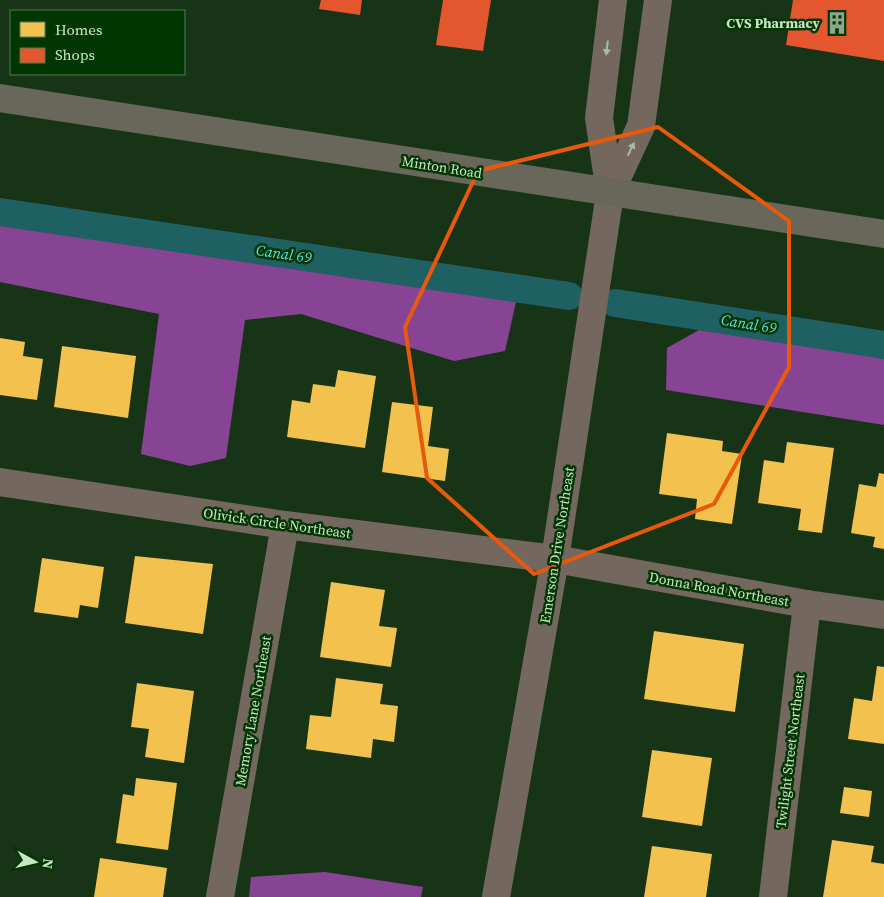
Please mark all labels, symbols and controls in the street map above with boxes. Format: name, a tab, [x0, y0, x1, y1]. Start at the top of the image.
legend	[10, 10, 185, 75]
building icon: CVS Pharmacy	[824, 10, 850, 36]
place label: CVS Pharmacy	[726, 13, 821, 33]
text: Homes	[55, 19, 102, 40]
one-way arrow	[603, 41, 611, 57]
text: Shops	[55, 44, 95, 65]
one-way arrow	[627, 142, 635, 156]
street label: Minton Road	[400, 151, 484, 183]
water label: Canal 69	[255, 239, 314, 268]
water label: Canal 69	[720, 309, 779, 338]
street label: Emerson Drive Northeast	[535, 465, 579, 625]
street label: Olivick Circle Northeast	[202, 503, 352, 543]
street label: Donna Road Northeast	[647, 567, 791, 611]
street label: Memory Lane Northeast	[230, 634, 276, 788]
street label: Twilight Street Northeast	[771, 672, 809, 829]
north arrow	[10, 837, 60, 887]
text: N	[37, 857, 58, 870]

